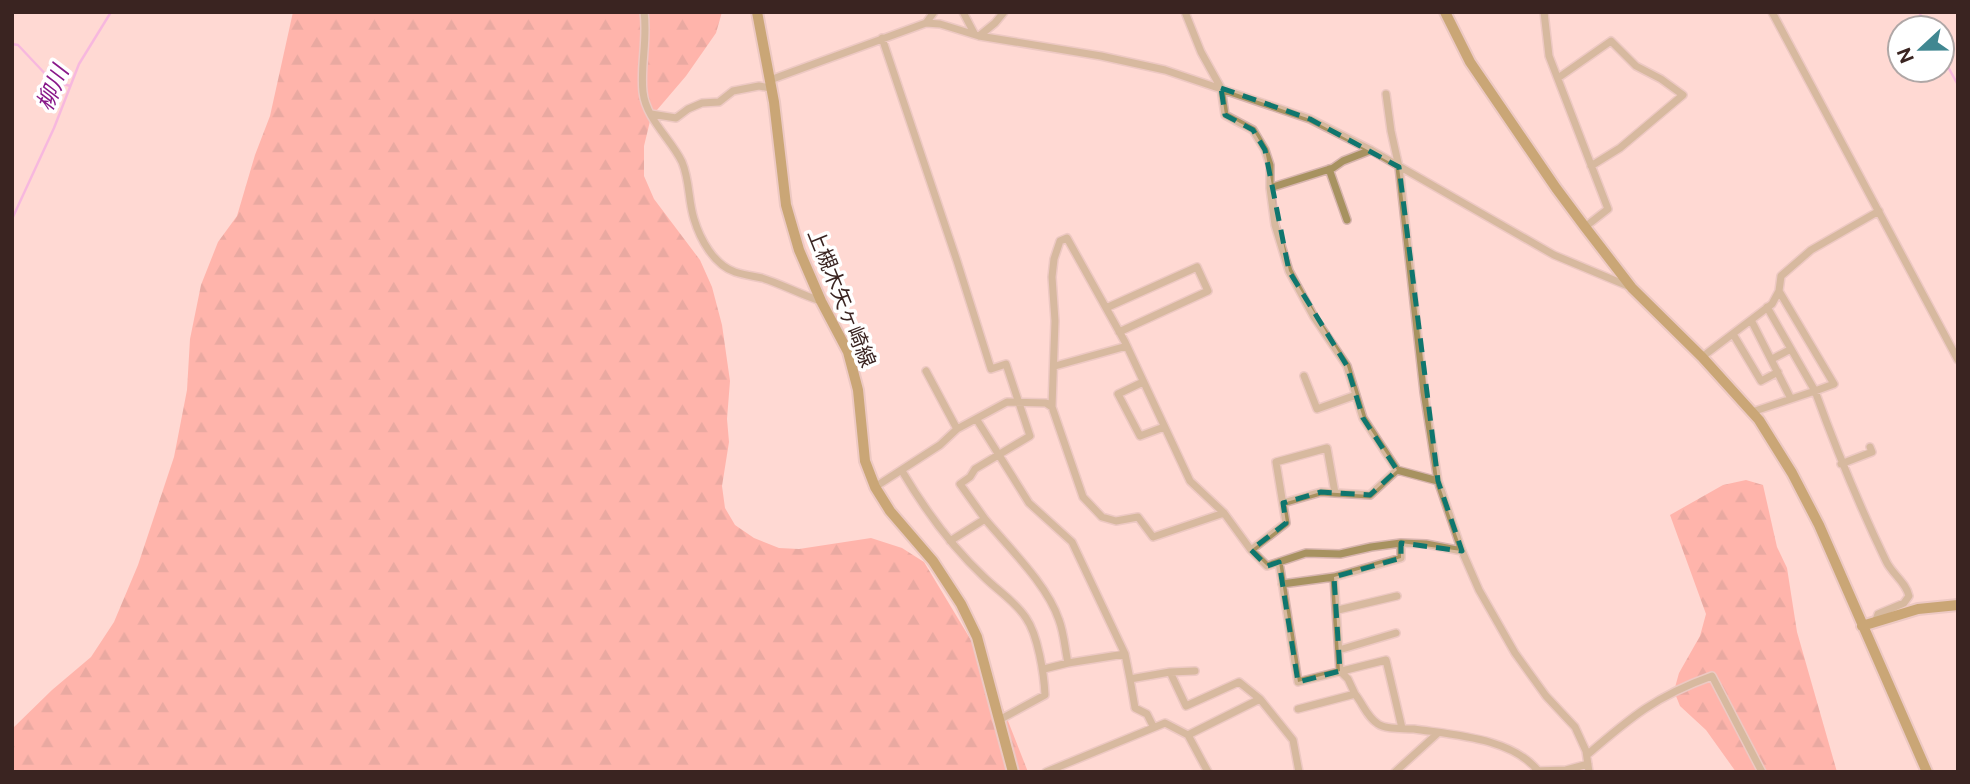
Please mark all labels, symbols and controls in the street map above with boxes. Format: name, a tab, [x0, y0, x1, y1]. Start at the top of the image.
north arrow	[1886, 14, 1956, 84]
text: N	[1892, 44, 1918, 66]
water label: 柳川	[31, 59, 75, 114]
street label: 上槻木矢ヶ崎線	[803, 225, 881, 371]

